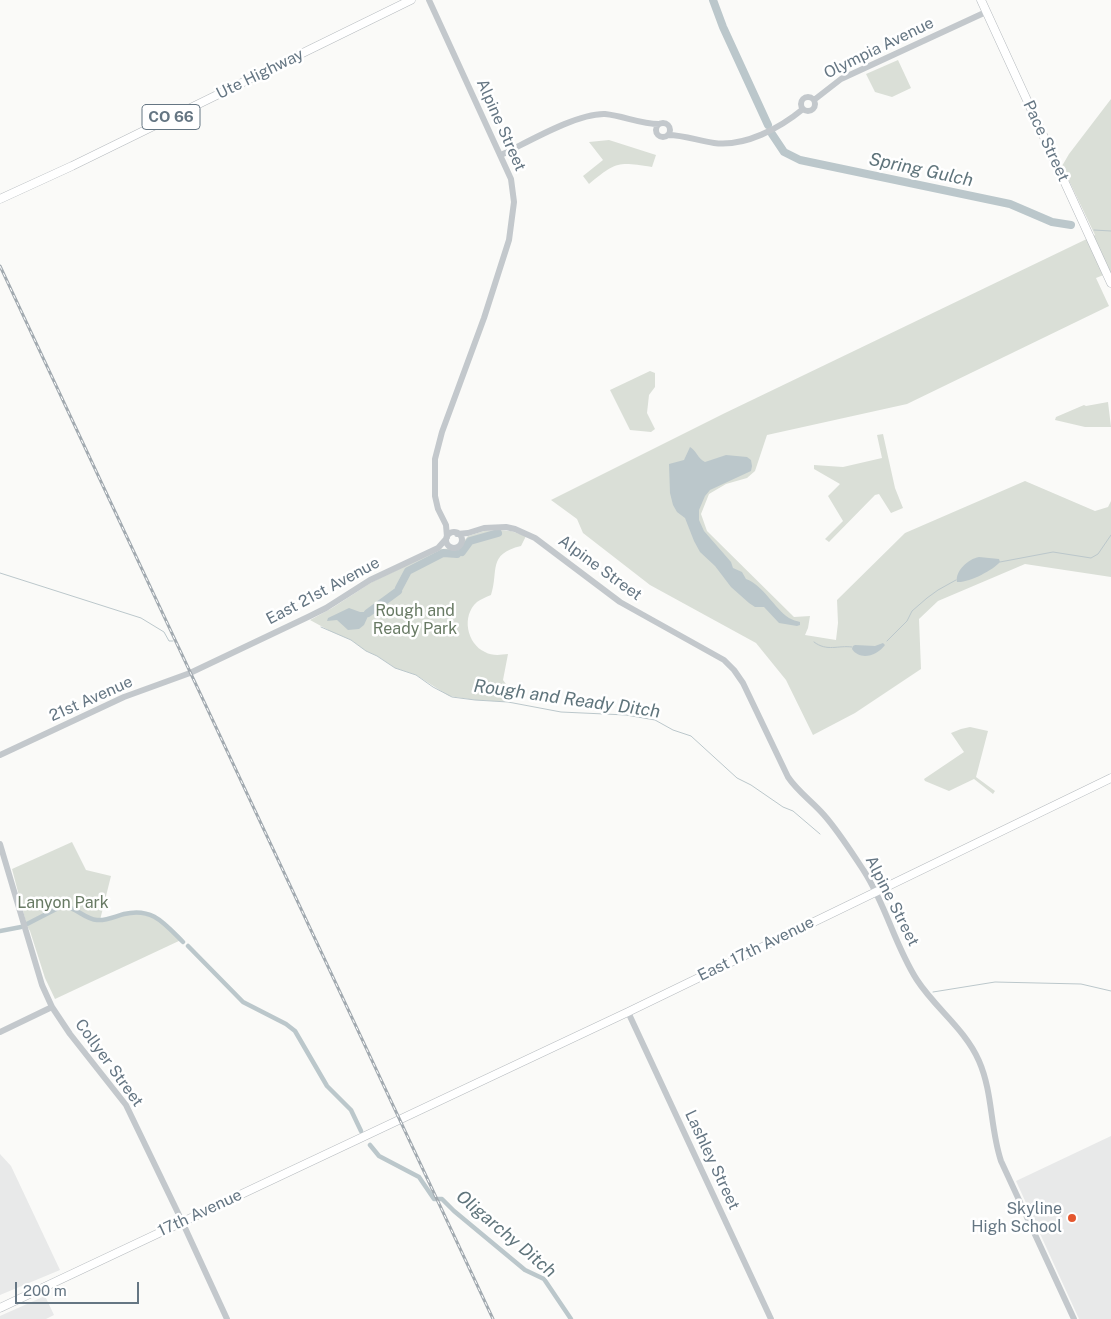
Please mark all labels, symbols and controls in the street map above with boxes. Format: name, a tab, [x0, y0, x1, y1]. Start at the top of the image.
street label: Olympia Avenue	[821, 13, 937, 83]
street label: Ute Highway	[213, 45, 307, 103]
street label: Alpine Street	[472, 76, 530, 174]
street label: Pace Street	[1019, 97, 1073, 185]
road number: CO 66	[142, 104, 200, 130]
water label: Spring Gulch	[867, 148, 975, 192]
street label: Alpine Street	[554, 531, 646, 605]
street label: East 21st Avenue	[263, 553, 383, 629]
park label: Rough and Ready Park	[373, 601, 457, 639]
street label: 21st Avenue	[46, 672, 136, 726]
water label: Rough and Ready Ditch	[472, 675, 662, 723]
street label: Alpine Street	[861, 853, 923, 949]
park label: Lanyon Park	[17, 893, 109, 913]
street label: East 17th Avenue	[695, 913, 817, 985]
street label: Collyer Street	[71, 1015, 147, 1111]
street label: Lashley Street	[681, 1107, 743, 1213]
street label: 17th Avenue	[155, 1185, 245, 1241]
water label: Oligarchy Ditch	[452, 1186, 560, 1282]
place label: Skyline High School	[971, 1199, 1062, 1237]
marker: Skyline High School	[1066, 1212, 1078, 1224]
scale bar	[18, 1272, 141, 1304]
text: 200 m	[23, 1282, 67, 1299]

